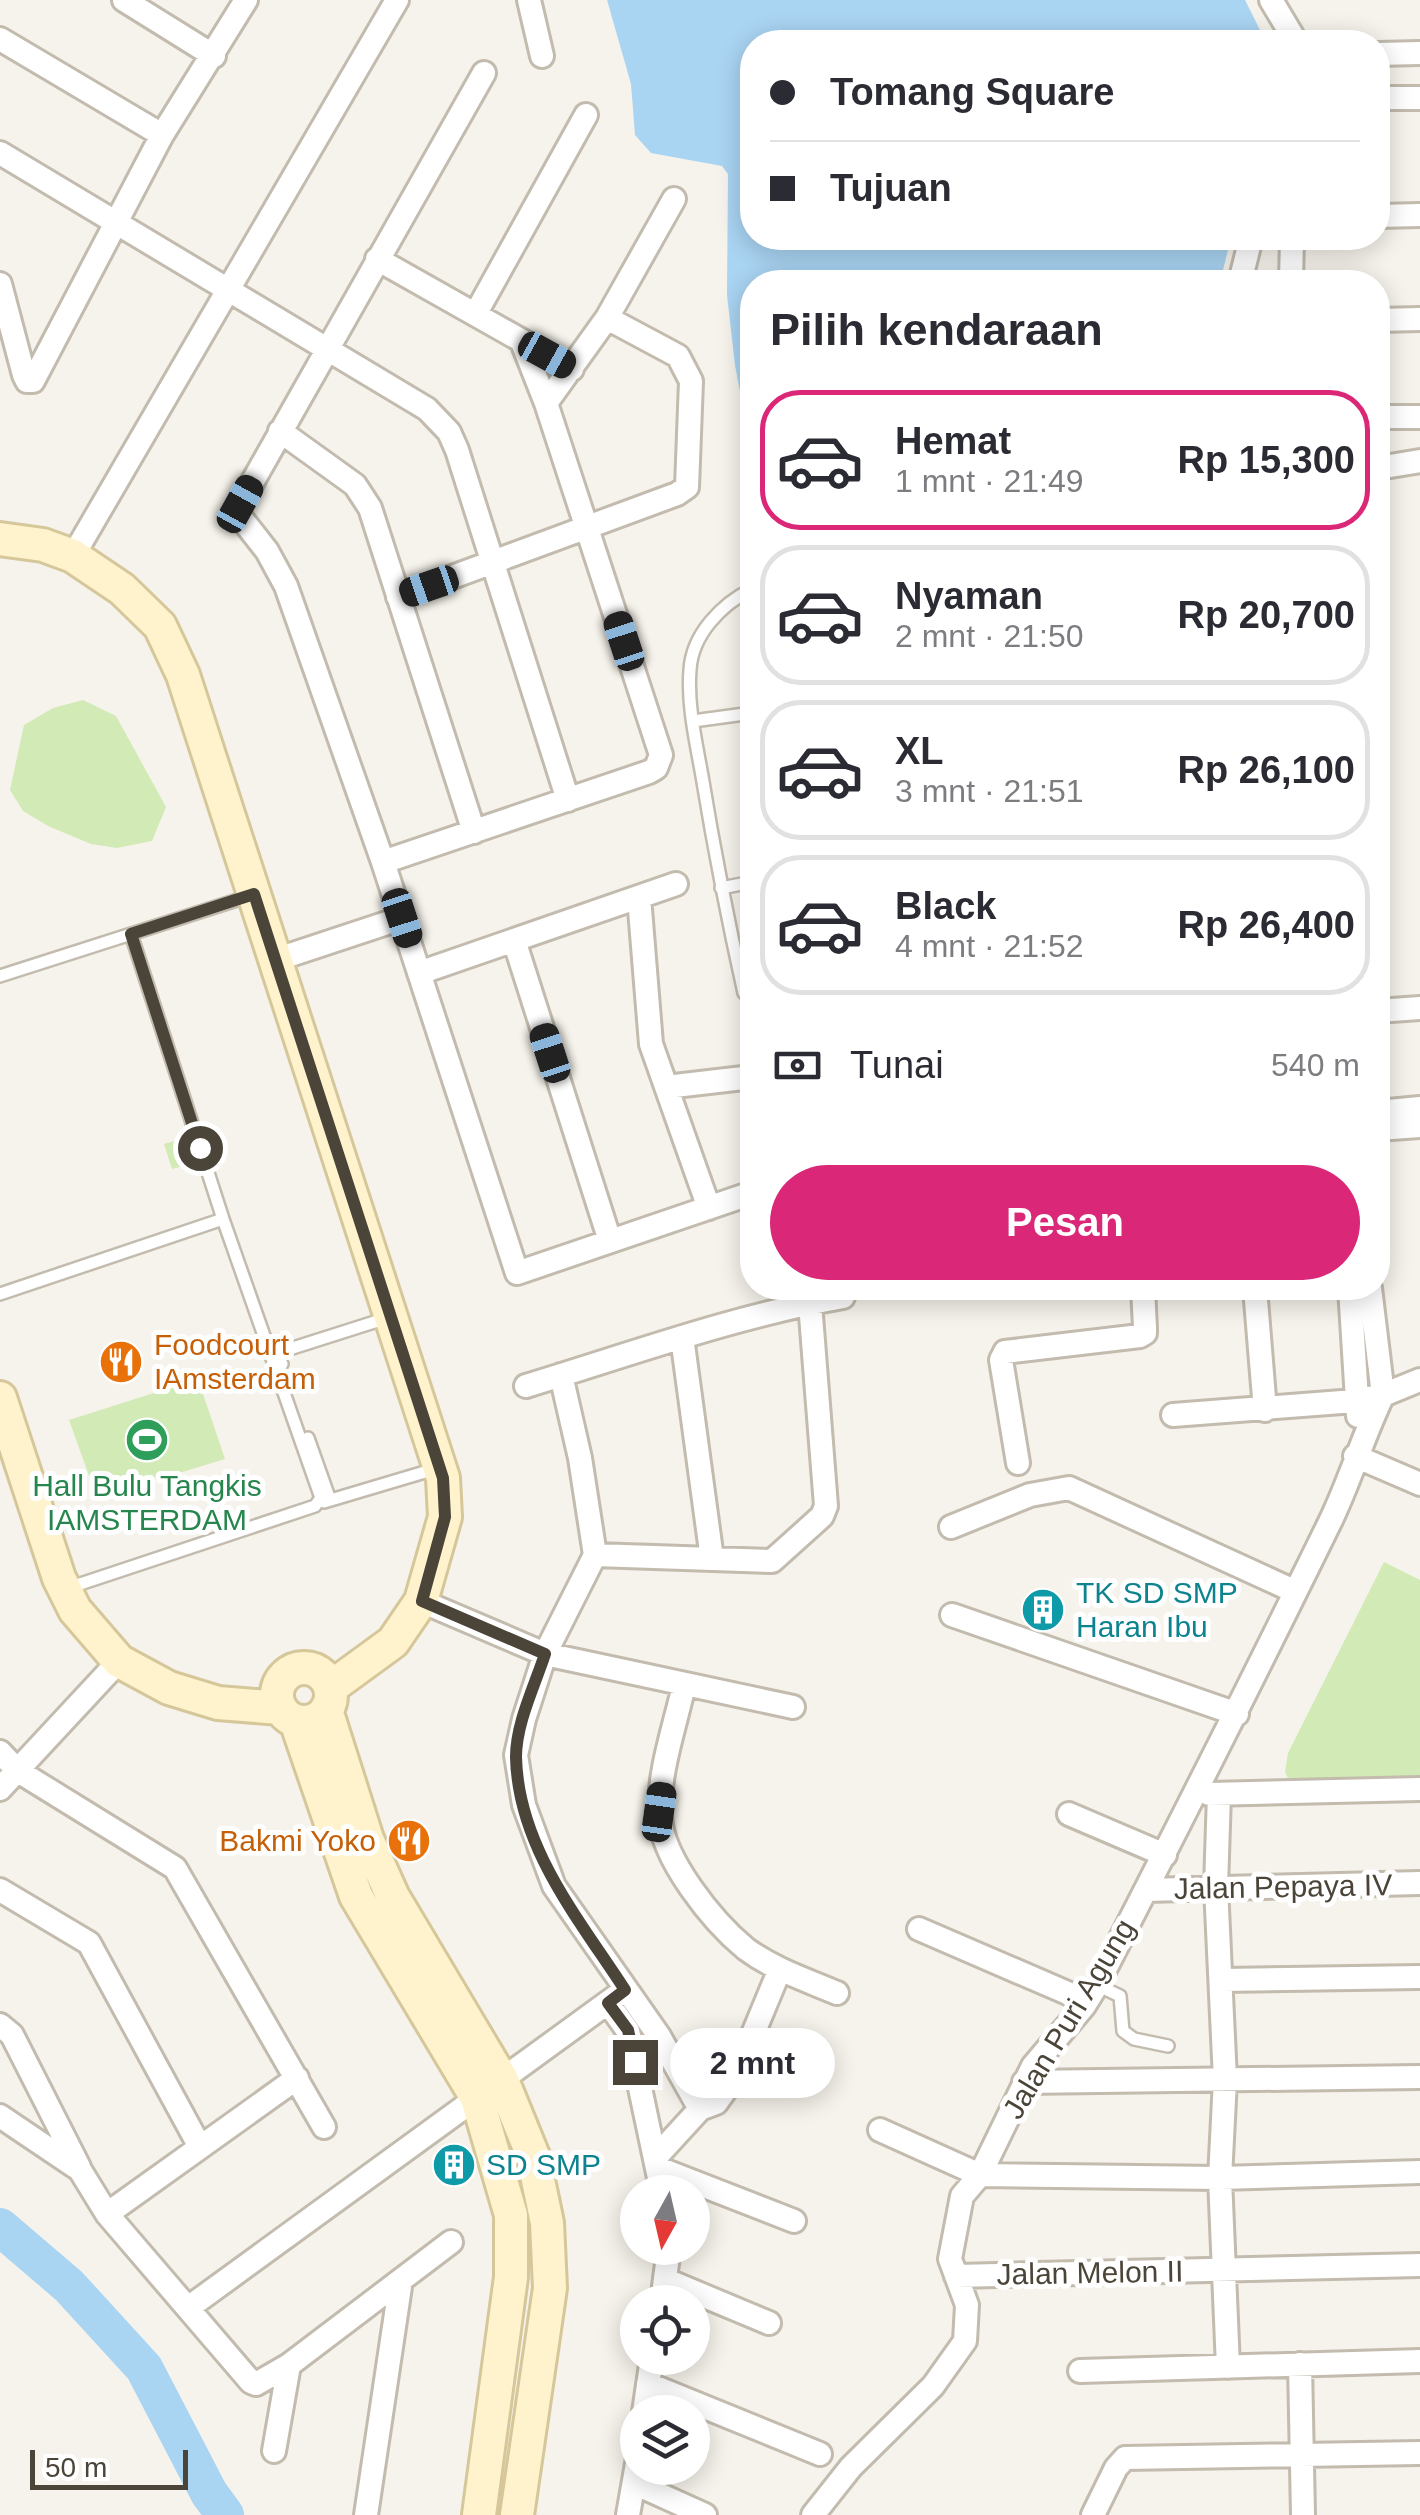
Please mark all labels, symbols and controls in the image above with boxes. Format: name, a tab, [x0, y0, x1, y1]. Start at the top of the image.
text: Tomang Square	[830, 71, 1114, 113]
text: Tujuan	[830, 167, 952, 209]
text: Pilih kendaraan	[770, 304, 1103, 355]
car	[513, 327, 581, 383]
icon: car	[775, 415, 865, 505]
text: Hemat	[895, 420, 1011, 462]
text: Rp 15,300	[1178, 439, 1355, 481]
text: 1 mnt · 21:49	[895, 463, 1084, 499]
car	[212, 470, 268, 538]
car	[396, 562, 462, 610]
icon: car	[775, 570, 865, 660]
text: Nyaman	[895, 575, 1043, 617]
text: Rp 20,700	[1178, 594, 1355, 636]
car	[600, 608, 648, 674]
text: 2 mnt · 21:50	[895, 618, 1084, 654]
icon: car	[775, 725, 865, 815]
text: XL	[895, 730, 944, 772]
text: Rp 26,100	[1178, 749, 1355, 791]
text: 3 mnt · 21:51	[895, 773, 1084, 809]
icon: car	[775, 880, 865, 970]
car	[378, 885, 426, 951]
text: Black	[895, 885, 996, 927]
text: Rp 26,400	[1178, 904, 1355, 946]
text: 4 mnt · 21:52	[895, 928, 1084, 964]
car	[526, 1020, 574, 1086]
icon: cash	[770, 1038, 825, 1093]
text: Tunai	[850, 1044, 944, 1086]
text: 540 m	[1271, 1047, 1360, 1083]
route start	[178, 1126, 223, 1171]
button: Pesan	[770, 1165, 1360, 1280]
place label: Foodcourt IAmsterdam	[154, 1328, 316, 1395]
restaurant icon: Foodcourt IAmsterdam	[98, 1339, 144, 1385]
sports icon: Hall Bulu Tangkis IAMSTERDAM	[124, 1417, 170, 1463]
place label: Hall Bulu Tangkis IAMSTERDAM	[32, 1469, 262, 1536]
place label: TK SD SMP Haran Ibu	[1076, 1576, 1238, 1643]
building icon: TK SD SMP Haran Ibu	[1020, 1587, 1066, 1633]
car	[640, 1780, 678, 1844]
restaurant icon: Bakmi Yoko	[386, 1818, 432, 1864]
place label: Bakmi Yoko	[219, 1824, 376, 1857]
street label: Jalan Pepaya IV	[1173, 1868, 1393, 1905]
street label: Jalan Puri Agung	[996, 1913, 1141, 2124]
callout: 2 mnt	[670, 2027, 835, 2097]
route end	[613, 2040, 658, 2085]
text: 2 mnt	[710, 2045, 795, 2081]
building icon: SD SMP	[431, 2142, 477, 2188]
place label: SD SMP	[486, 2148, 601, 2181]
north arrow	[620, 2175, 710, 2265]
map controls	[620, 2175, 710, 2485]
street label: Jalan Melon II	[996, 2254, 1184, 2291]
button: locate	[620, 2285, 710, 2375]
button: layers	[620, 2395, 710, 2485]
scale bar	[30, 2445, 188, 2490]
text: 50 m	[45, 2452, 107, 2483]

